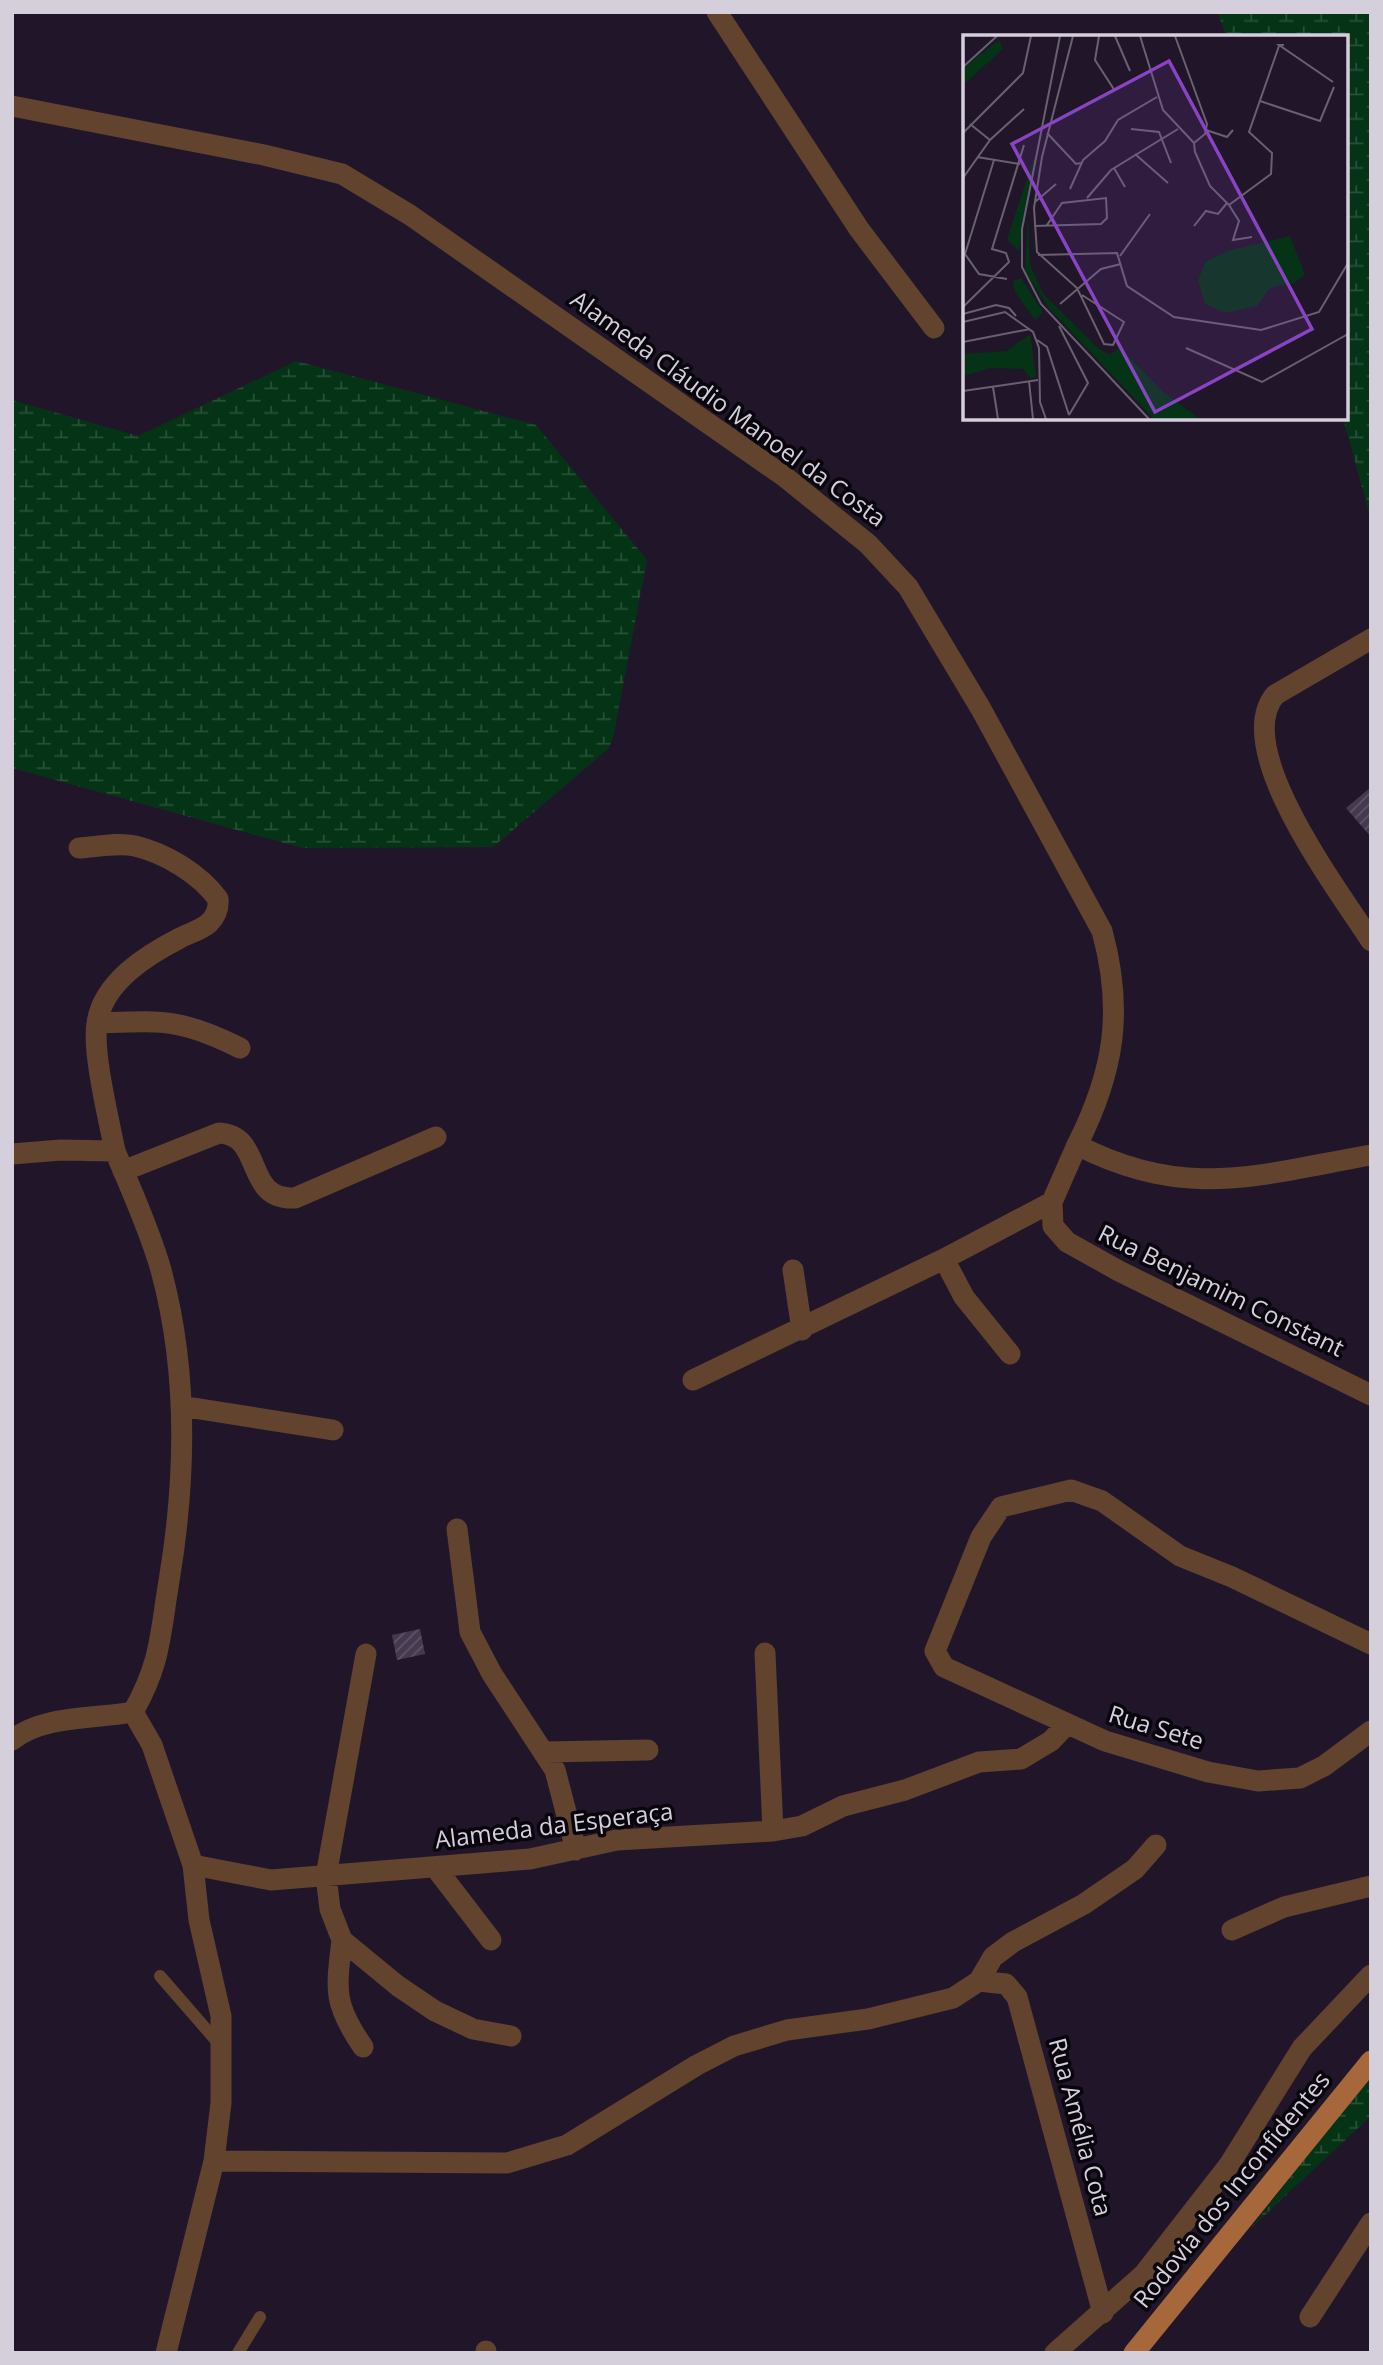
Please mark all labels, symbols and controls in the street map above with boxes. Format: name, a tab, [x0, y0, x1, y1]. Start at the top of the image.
inset map	[963, 35, 1348, 420]
street label: Alameda Cláudio Manoel da Costa	[565, 282, 893, 533]
street label: Rua Benjamim Constant	[1093, 1216, 1350, 1364]
street label: Rua Sete	[1105, 1696, 1208, 1757]
street label: Alameda da Esperaça	[433, 1794, 675, 1855]
street label: Rua Amélia Cota	[1042, 2034, 1121, 2219]
street label: Rodovia dos Inconfidentes	[1125, 2064, 1337, 2314]

